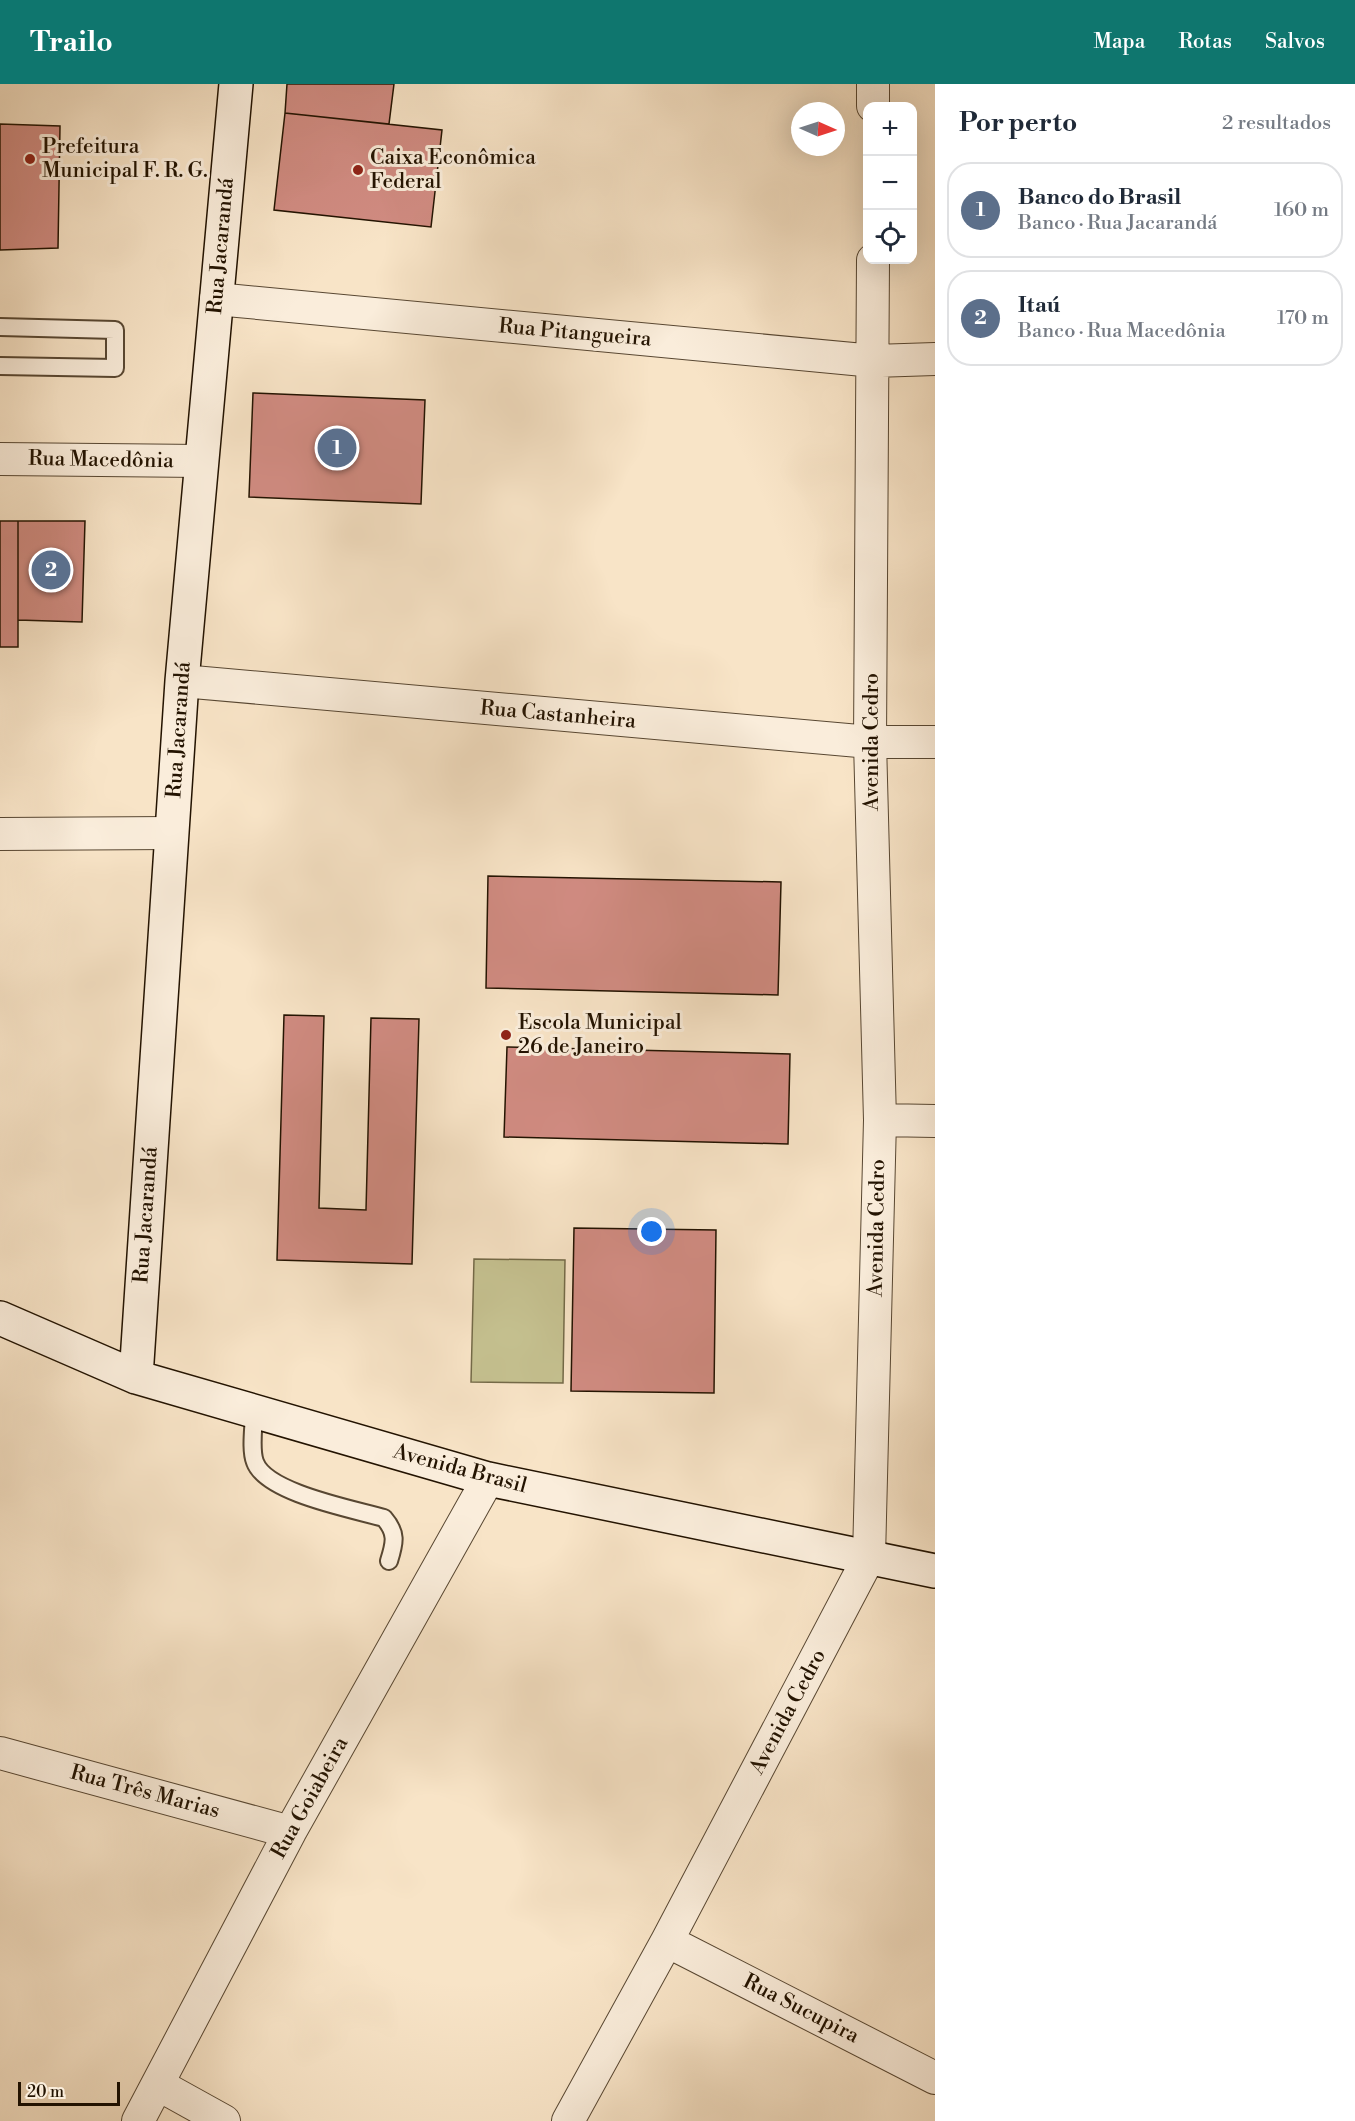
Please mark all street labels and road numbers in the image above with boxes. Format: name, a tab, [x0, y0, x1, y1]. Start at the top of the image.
street label: Rua Jacarandá	[202, 176, 240, 315]
street label: Rua Pitangueira	[497, 313, 653, 353]
street label: Rua Macedônia	[28, 446, 174, 474]
street label: Rua Jacarandá	[161, 660, 197, 799]
street label: Avenida Cedro	[859, 673, 885, 812]
street label: Rua Castanheira	[479, 695, 637, 735]
street label: Rua Jacarandá	[128, 1145, 164, 1284]
street label: Avenida Cedro	[863, 1159, 891, 1298]
street label: Avenida Brasil	[389, 1438, 530, 1499]
street label: Avenida Cedro	[744, 1645, 832, 1780]
street label: Rua Goiabeira	[266, 1732, 354, 1864]
street label: Rua Três Marias	[67, 1760, 223, 1824]
street label: Rua Sucupira	[739, 1969, 864, 2050]

